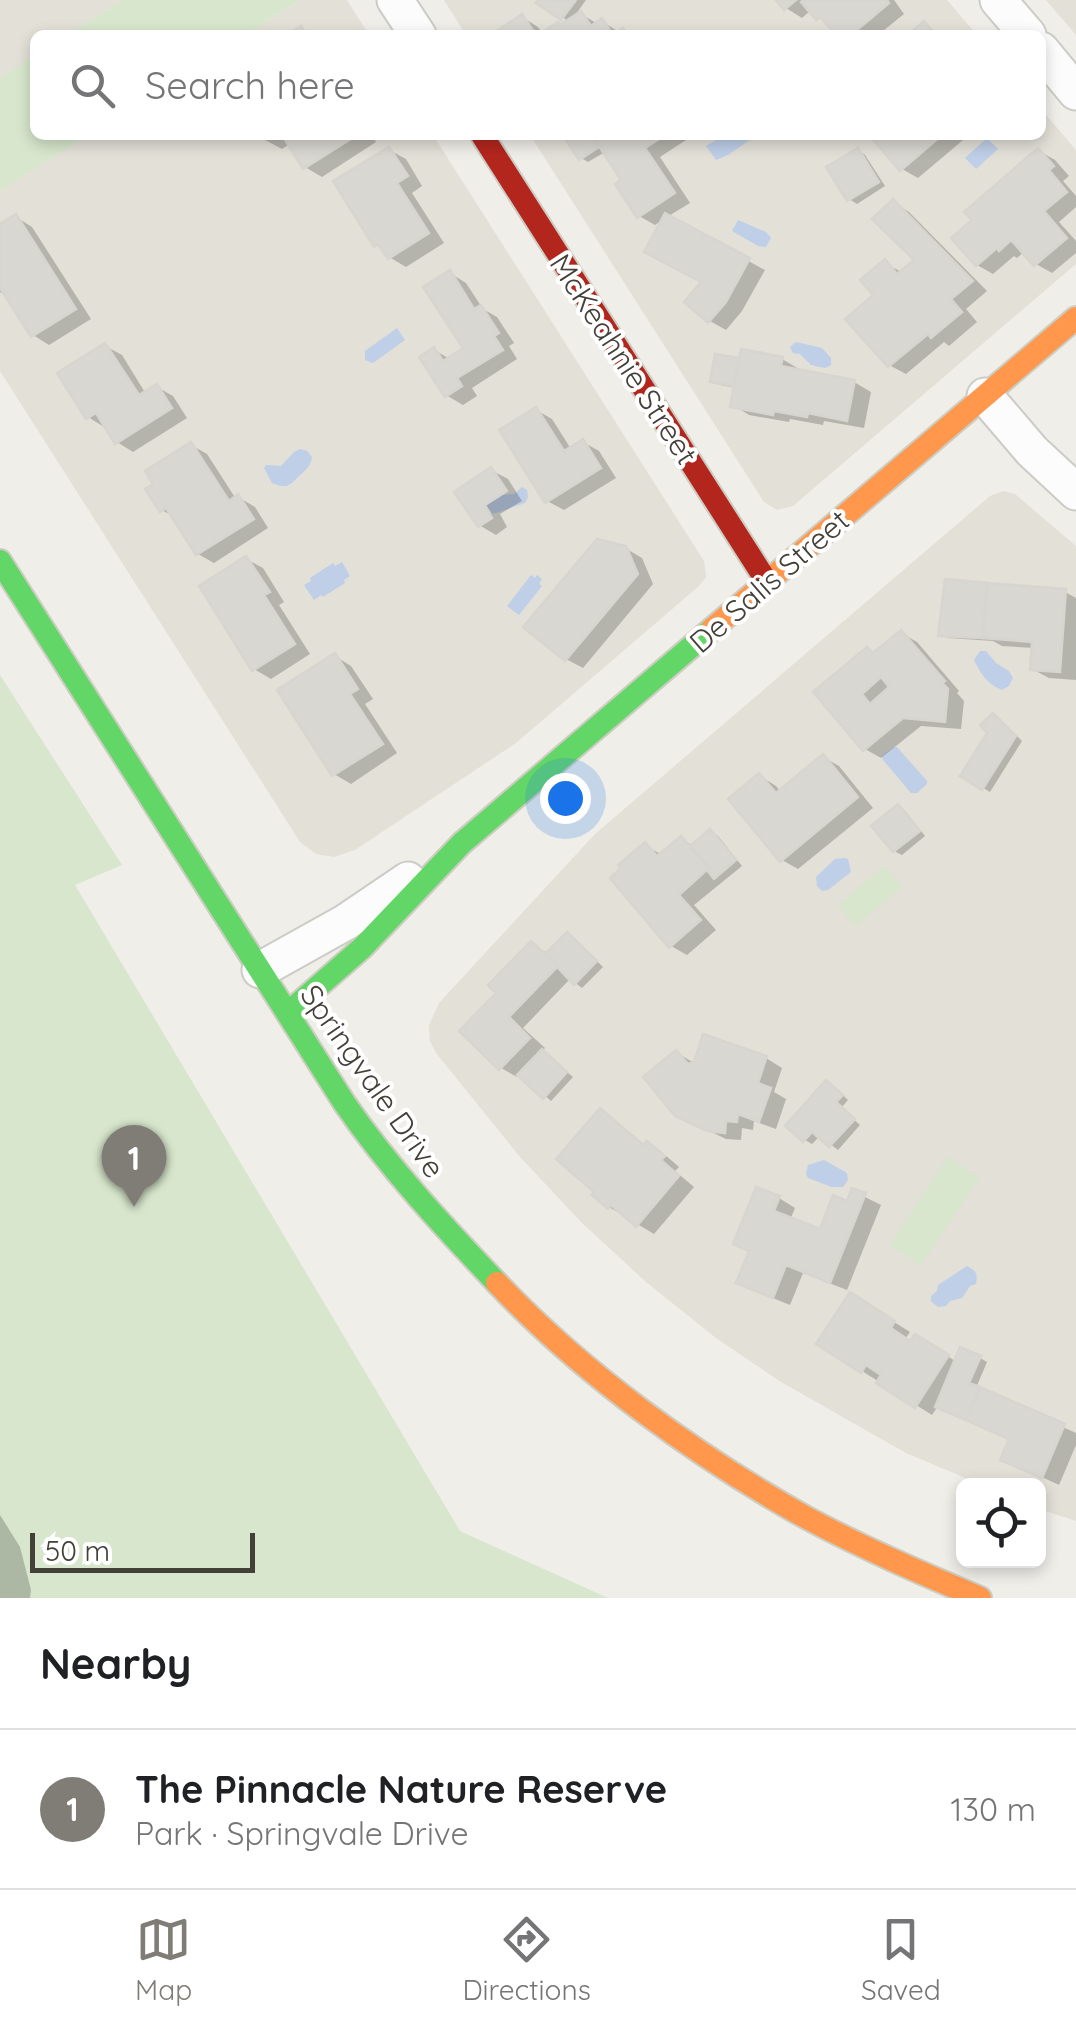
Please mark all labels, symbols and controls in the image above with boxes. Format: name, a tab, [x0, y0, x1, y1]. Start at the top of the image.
search box	[30, 30, 1046, 140]
icon: search	[65, 58, 120, 113]
text: Search here	[145, 61, 355, 109]
street label: McKeahnie Street	[542, 247, 706, 471]
street label: De Salis Street	[681, 501, 857, 661]
your location	[540, 773, 591, 824]
street label: Springvale Drive	[292, 977, 454, 1185]
pin: 1	[102, 1124, 166, 1207]
map controls	[956, 1478, 1046, 1568]
button: locate	[956, 1478, 1046, 1568]
scale bar	[30, 1528, 255, 1572]
text: 50 m	[45, 1533, 110, 1568]
text: Nearby	[40, 1637, 191, 1690]
text: The Pinnacle Nature Reserve	[135, 1765, 667, 1813]
text: 1	[66, 1789, 79, 1829]
text: 130 m	[950, 1789, 1036, 1829]
text: Park · Springvale Drive	[135, 1813, 469, 1853]
tab: Map	[135, 1912, 192, 2007]
tab: Directions	[462, 1912, 591, 2007]
tab: Saved	[861, 1912, 941, 2007]

